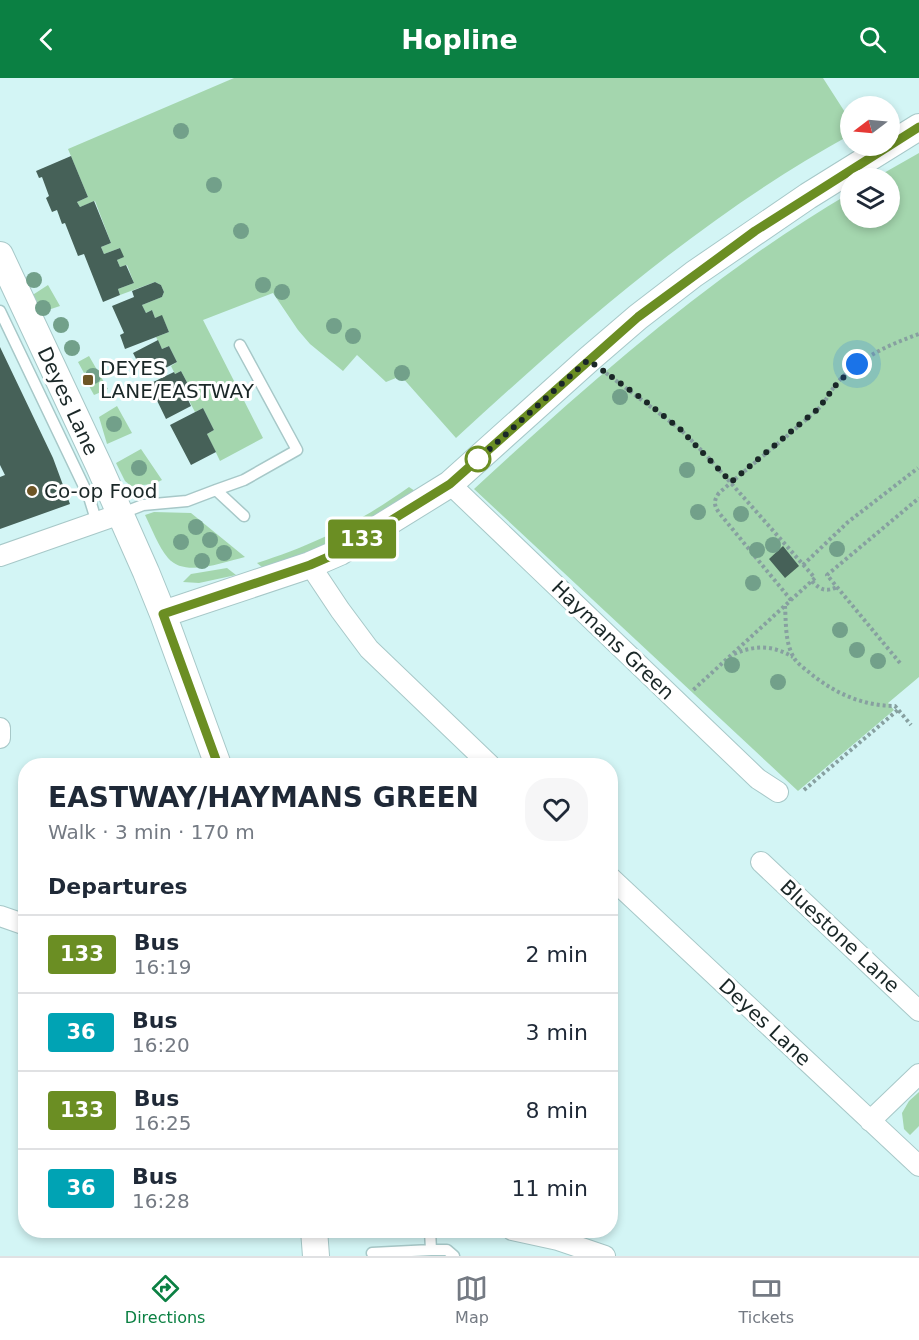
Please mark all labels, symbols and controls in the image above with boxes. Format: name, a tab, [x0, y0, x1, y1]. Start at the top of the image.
icon: back	[30, 23, 63, 56]
icon: search	[856, 23, 889, 56]
text: Hopline	[401, 24, 518, 55]
north arrow	[840, 96, 900, 156]
map controls	[840, 96, 900, 228]
button: layers	[840, 168, 900, 228]
street label: Deyes Lane	[32, 343, 104, 459]
your location	[842, 349, 872, 379]
place label: DEYES LANE/EASTWAY	[100, 356, 255, 403]
marker: DEYES LANE/EASTWAY	[81, 373, 95, 387]
unlabelled marker	[465, 446, 491, 472]
place label: Co-op Food	[44, 479, 157, 503]
marker: Co-op Food	[25, 484, 39, 498]
line badge: 133	[328, 520, 397, 558]
text: 133	[340, 527, 384, 551]
street label: Haymans Green	[547, 575, 679, 705]
button: heart	[525, 778, 588, 841]
text: EASTWAY/HAYMANS GREEN	[48, 781, 479, 814]
text: Walk · 3 min · 170 m	[48, 820, 255, 844]
text: Departures	[48, 874, 188, 899]
street label: Bluestone Lane	[775, 875, 905, 997]
text: Bus	[134, 930, 179, 955]
text: 133	[60, 942, 104, 966]
text: 2 min	[526, 942, 588, 967]
text: 16:19	[134, 955, 191, 979]
street label: Deyes Lane	[714, 973, 816, 1071]
text: Bus	[132, 1008, 178, 1033]
text: 36	[66, 1020, 96, 1044]
text: 3 min	[526, 1020, 588, 1045]
text: 16:20	[132, 1033, 190, 1057]
text: Bus	[134, 1086, 179, 1111]
text: 133	[60, 1098, 104, 1122]
text: 8 min	[526, 1098, 588, 1123]
text: 16:25	[134, 1111, 191, 1135]
text: Bus	[132, 1164, 178, 1189]
text: 36	[66, 1176, 96, 1200]
text: 11 min	[512, 1176, 588, 1201]
text: 16:28	[132, 1189, 190, 1213]
tab: Directions	[125, 1272, 205, 1327]
tab: Map	[455, 1272, 489, 1327]
tab: Tickets	[738, 1272, 794, 1327]

